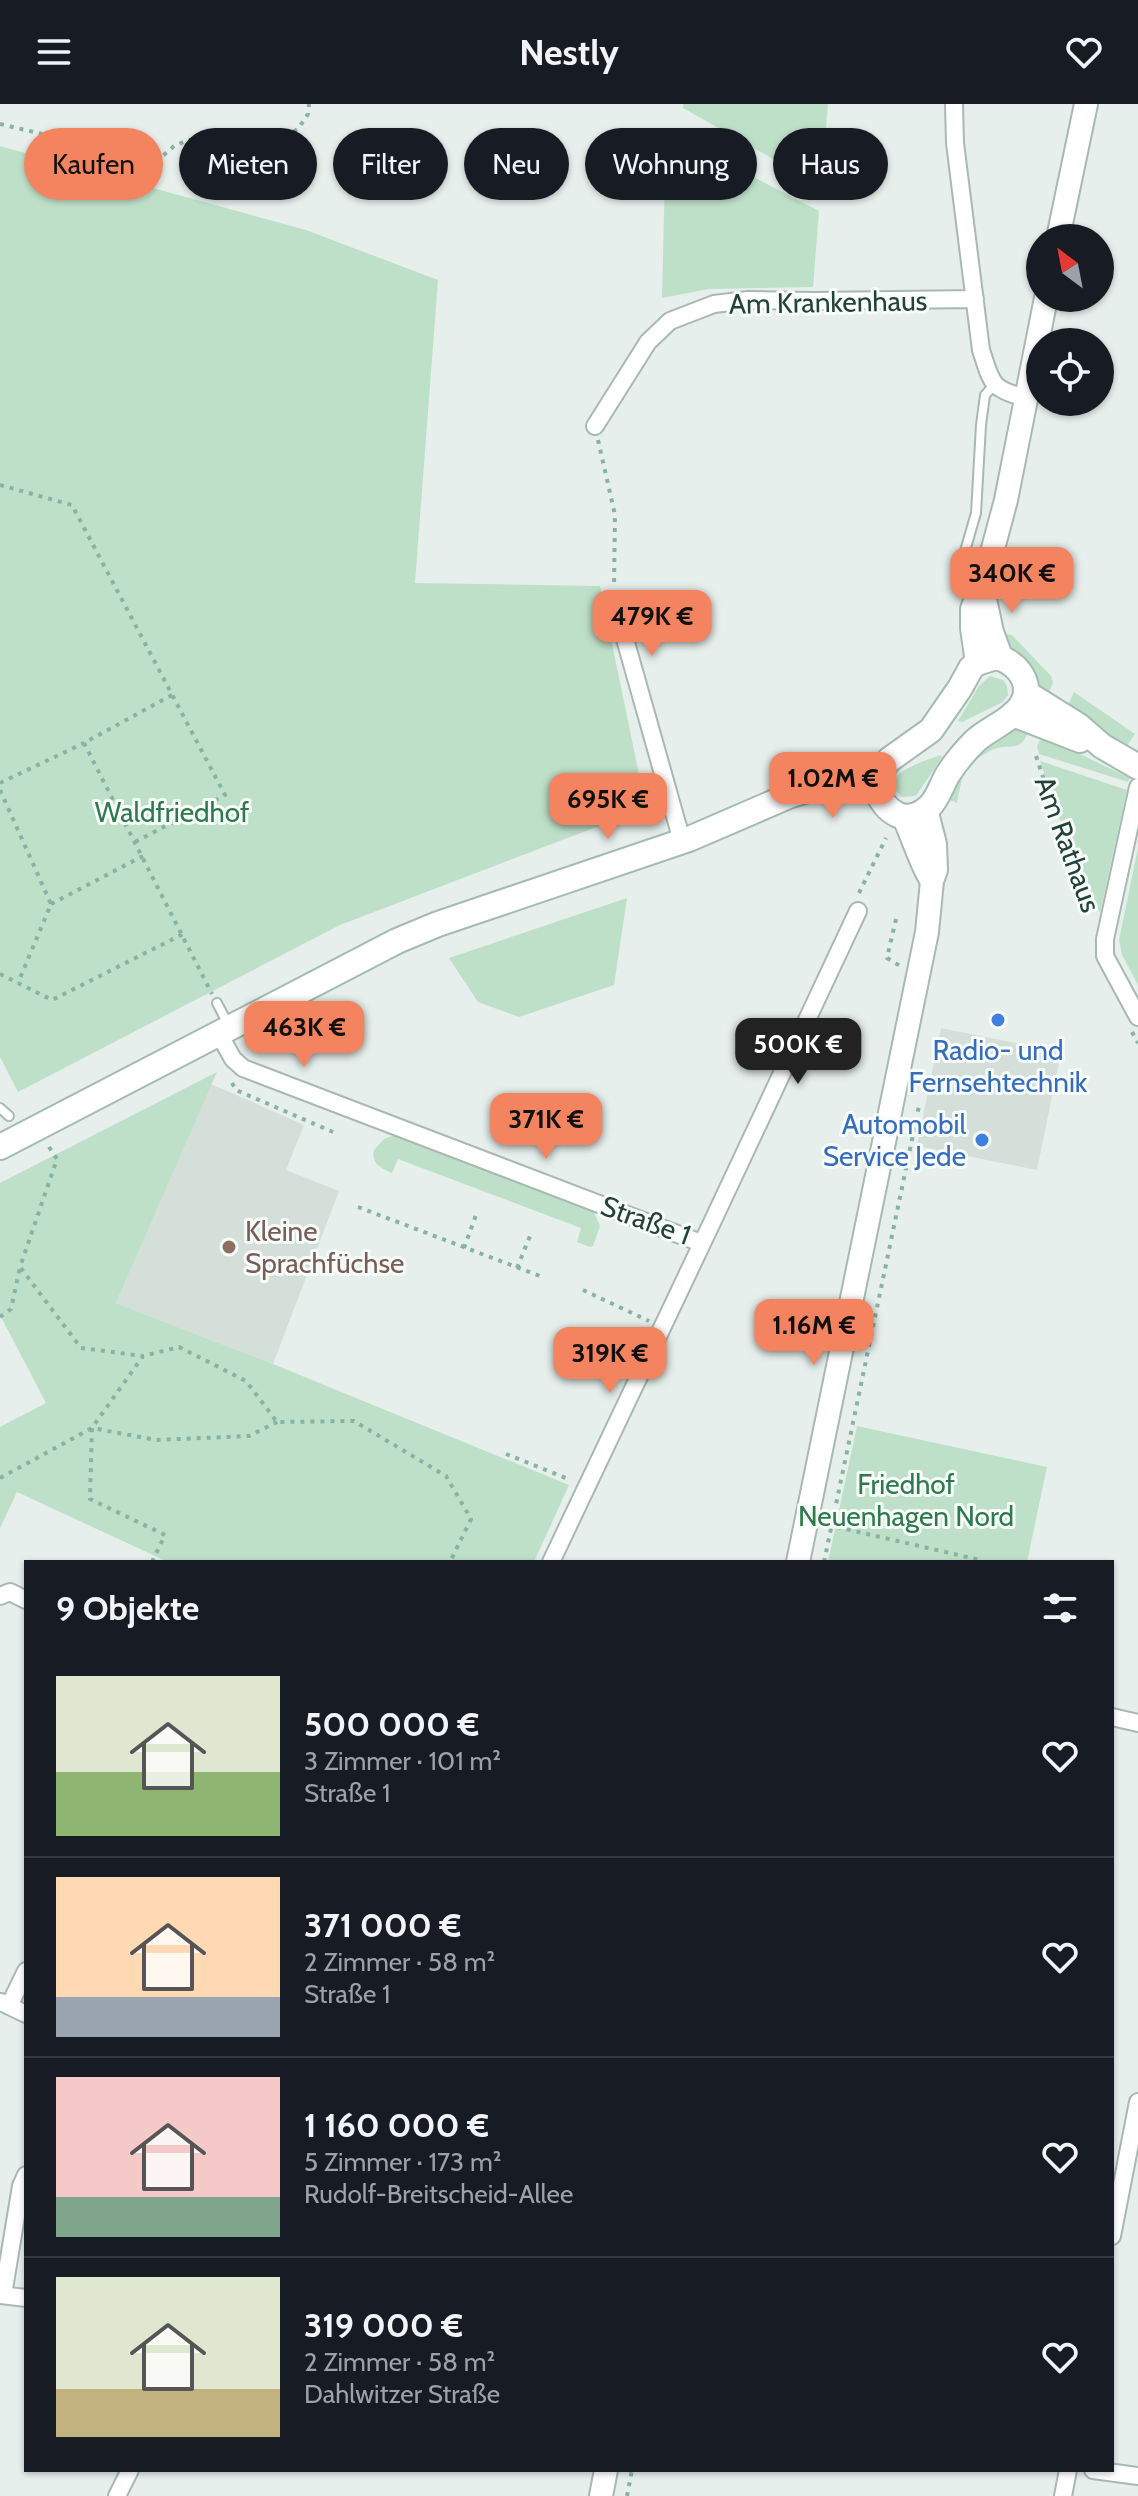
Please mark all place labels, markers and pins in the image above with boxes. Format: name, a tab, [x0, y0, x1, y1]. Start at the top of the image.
pin: 340K €	[947, 547, 1077, 615]
pin: 479K €	[587, 590, 717, 658]
pin: 1.02M €	[759, 752, 907, 820]
pin: 695K €	[543, 773, 673, 841]
pin: 463K €	[239, 1001, 369, 1069]
marker: Radio- und Fernsehtechnik	[989, 1011, 1007, 1029]
pin: 500K €	[733, 1018, 863, 1086]
place label: Radio- und Fernsehtechnik	[909, 1033, 1088, 1099]
pin: 371K €	[481, 1093, 611, 1161]
place label: Automobil Service Jede	[823, 1107, 966, 1173]
marker: Automobil Service Jede	[973, 1131, 991, 1149]
place label: Kleine Sprachfüchse	[245, 1214, 404, 1280]
marker: Kleine Sprachfüchse	[220, 1238, 238, 1256]
pin: 1.16M €	[740, 1299, 888, 1367]
pin: 319K €	[545, 1327, 675, 1395]

